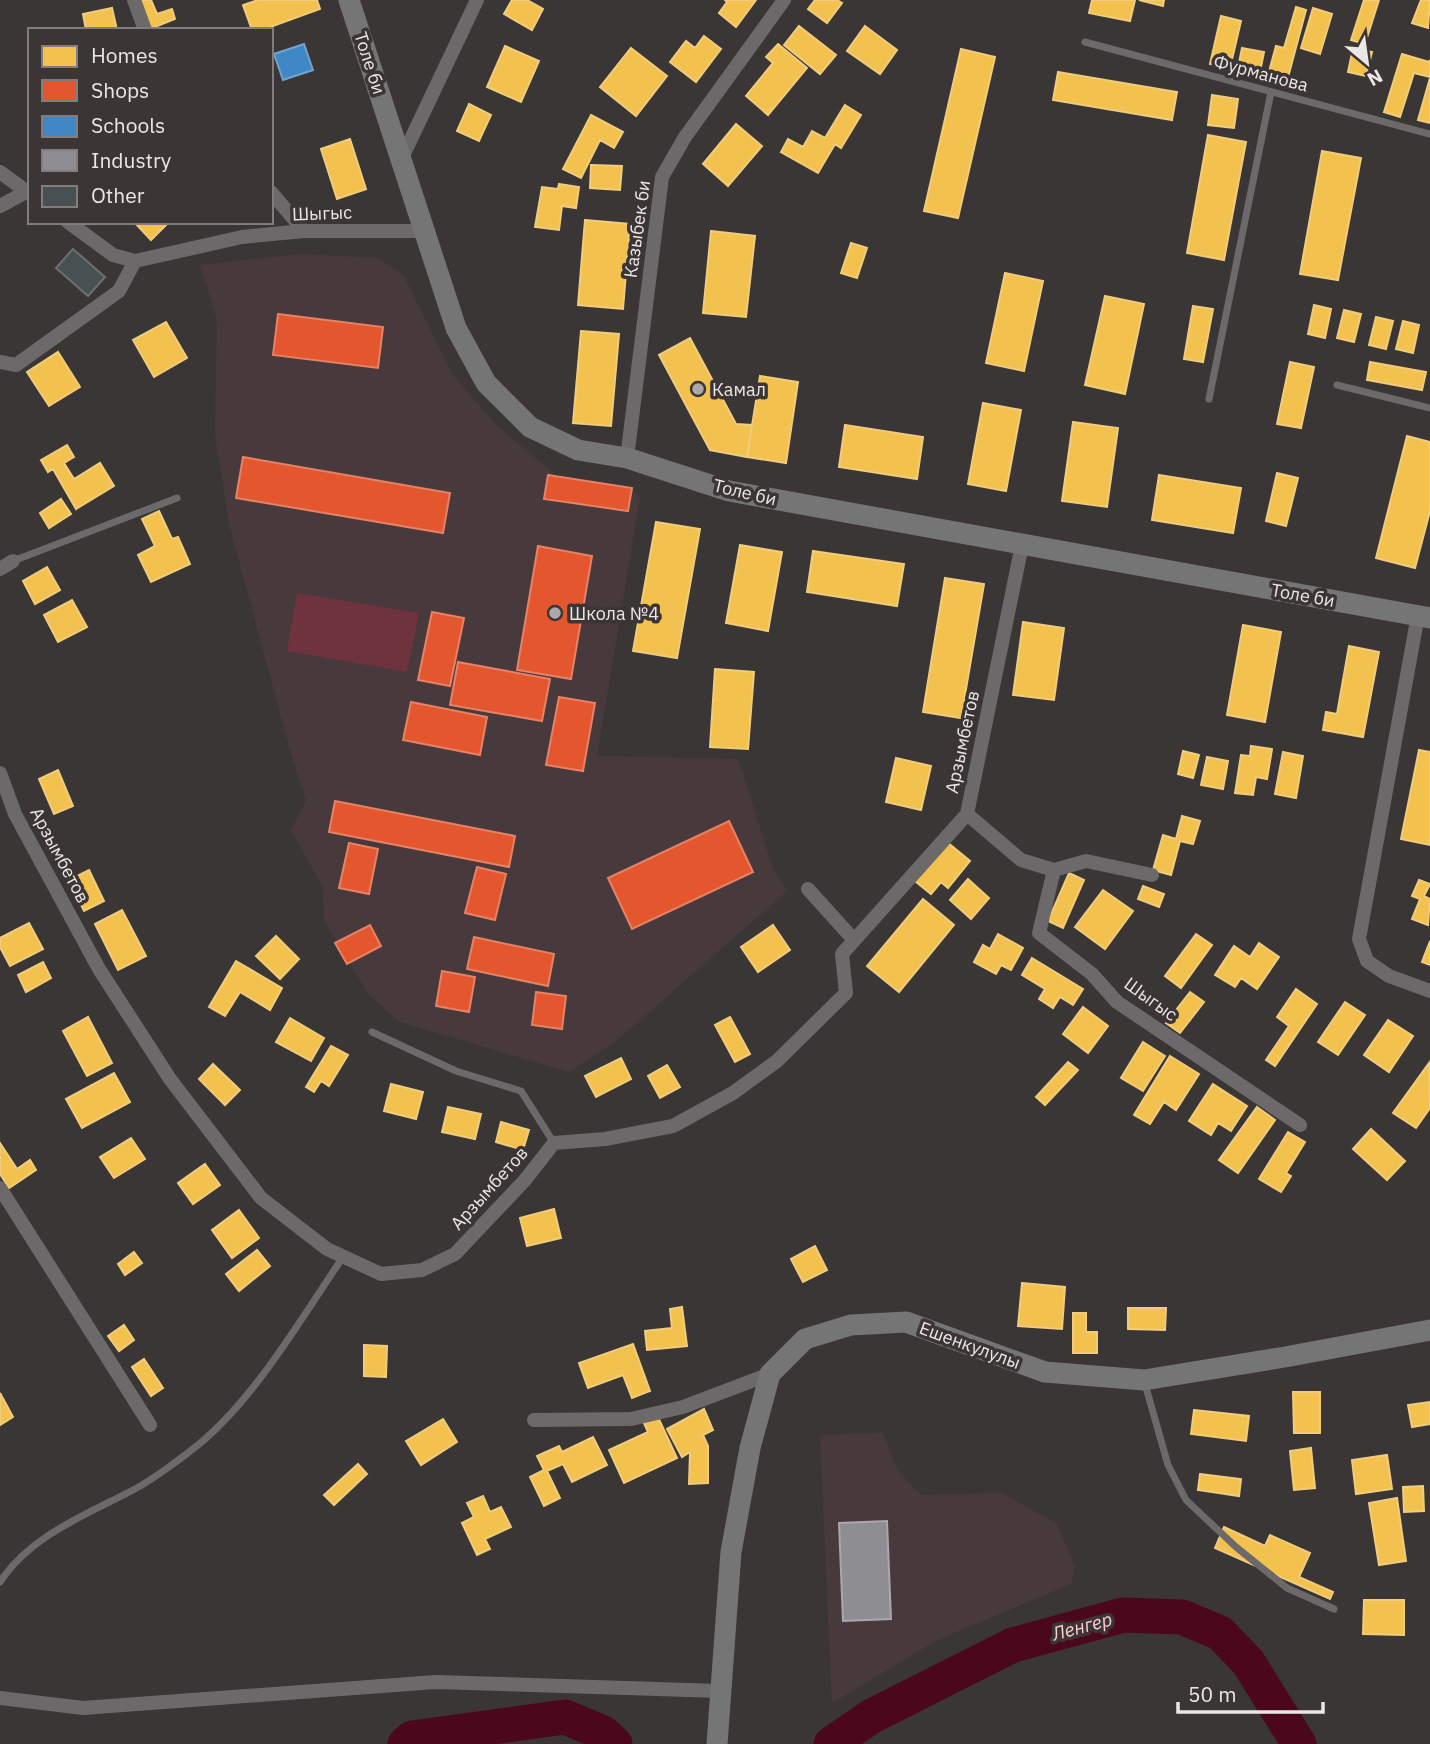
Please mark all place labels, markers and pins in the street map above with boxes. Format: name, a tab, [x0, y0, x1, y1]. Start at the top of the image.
place label: Камал	[712, 378, 766, 401]
marker: Камал	[690, 381, 706, 397]
place label: Школа №4	[569, 602, 659, 625]
marker: Школа №4	[547, 605, 563, 621]

